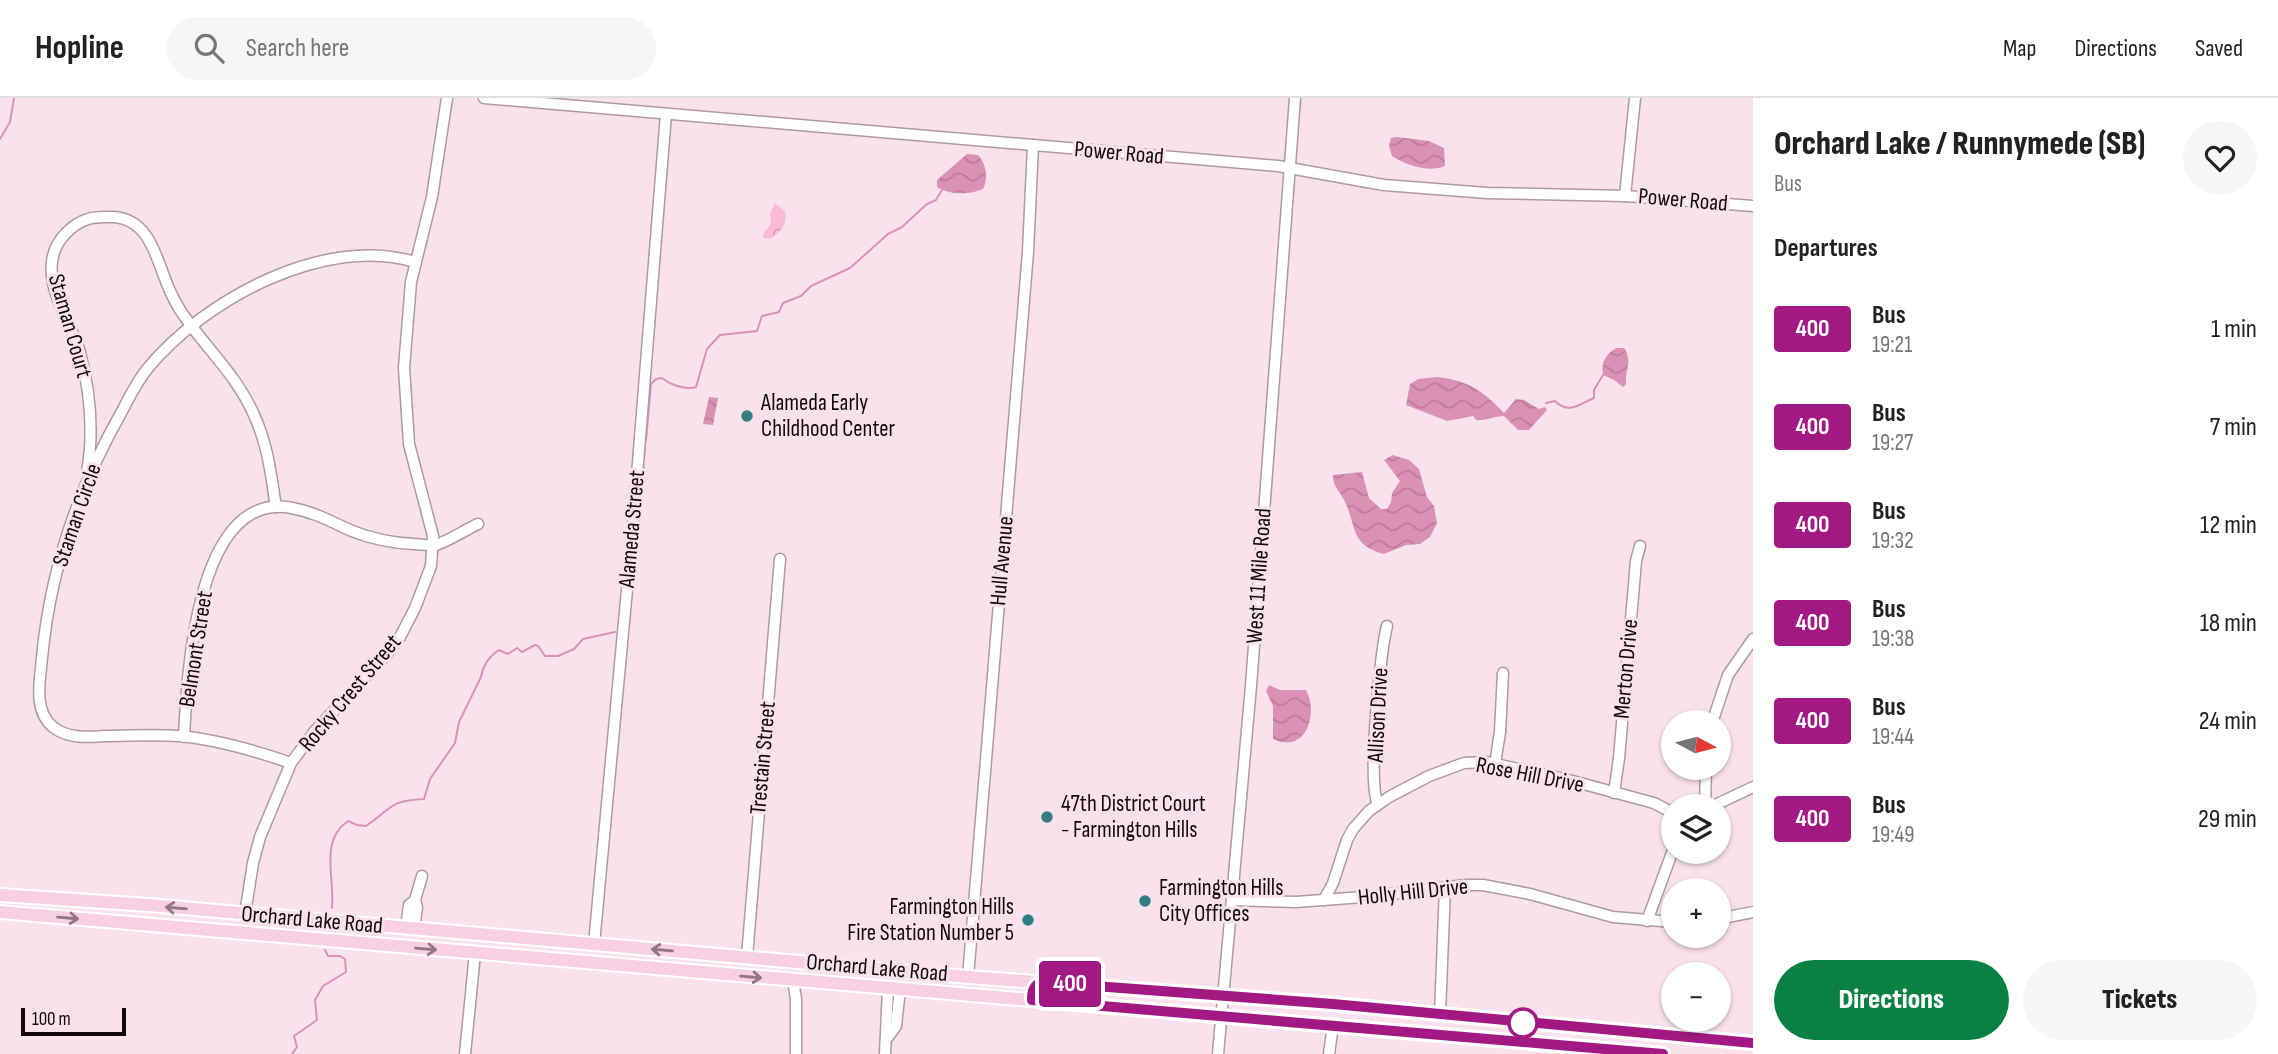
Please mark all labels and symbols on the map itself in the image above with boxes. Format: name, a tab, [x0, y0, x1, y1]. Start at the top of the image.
street label: Power Road	[1073, 135, 1165, 171]
street label: Power Road	[1637, 182, 1729, 218]
street label: Staman Court	[42, 271, 98, 381]
place label: Alameda Early Childhood Center	[760, 389, 896, 443]
marker: Alameda Early Childhood Center	[739, 408, 755, 424]
street label: Staman Circle	[46, 460, 108, 570]
street label: Alameda Street	[613, 469, 651, 590]
street label: West 11 Mile Road	[1240, 507, 1278, 645]
street label: Hull Avenue	[984, 515, 1020, 607]
street label: Belmont Street	[173, 589, 219, 709]
street label: Merton Drive	[1608, 618, 1644, 720]
street label: Rocky Crest Street	[293, 629, 407, 757]
street label: Allison Drive	[1361, 667, 1394, 764]
street label: Trestain Street	[744, 700, 782, 816]
north arrow	[1661, 710, 1731, 780]
street label: Rose Hill Drive	[1474, 751, 1586, 799]
place label: 47th District Court - Farmington Hills	[1061, 790, 1206, 844]
marker: 47th District Court - Farmington Hills	[1039, 809, 1055, 825]
street label: Holly Hill Drive	[1357, 872, 1469, 912]
place label: Farmington Hills City Offices	[1159, 874, 1283, 928]
place label: Farmington Hills Fire Station Number 5	[847, 893, 1014, 947]
marker: Farmington Hills City Offices	[1137, 893, 1153, 909]
street label: Orchard Lake Road	[240, 900, 384, 940]
one-way arrow	[166, 901, 188, 914]
one-way arrow	[56, 912, 79, 925]
marker: Farmington Hills Fire Station Number 5	[1020, 912, 1036, 928]
one-way arrow	[414, 943, 436, 956]
one-way arrow	[652, 943, 674, 956]
street label: Orchard Lake Road	[805, 948, 949, 988]
line badge: 400	[1030, 961, 1110, 1007]
one-way arrow	[739, 971, 762, 984]
scale bar	[21, 1005, 126, 1037]
unlabelled marker	[1508, 1008, 1538, 1038]

